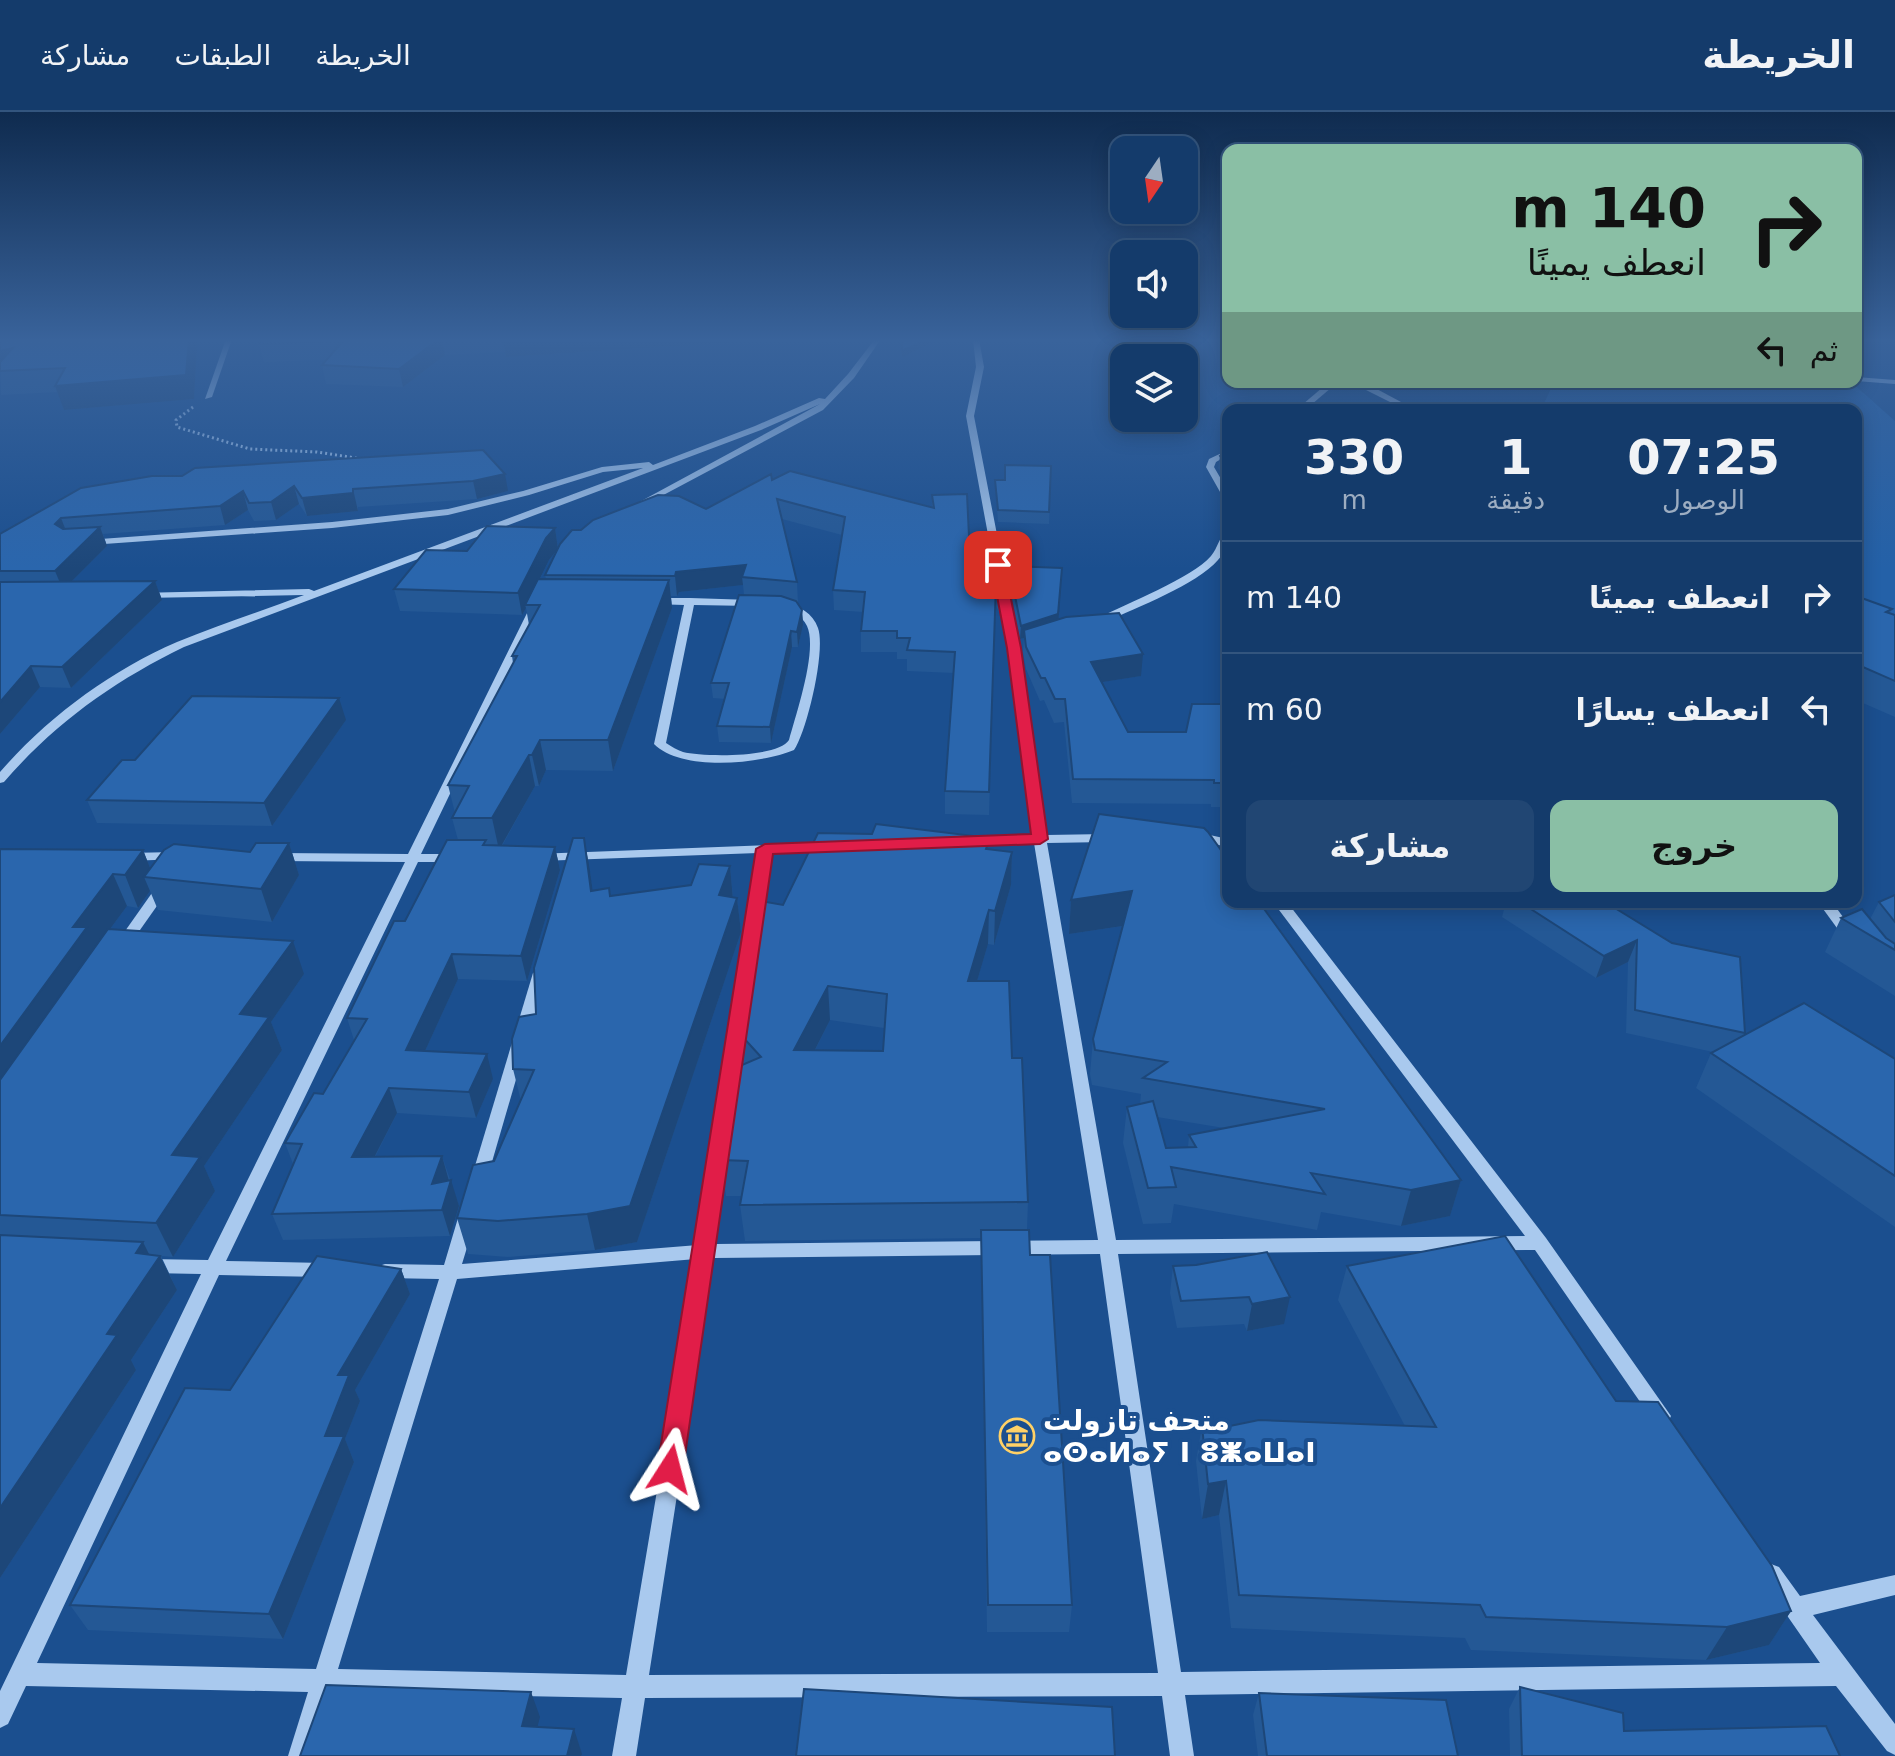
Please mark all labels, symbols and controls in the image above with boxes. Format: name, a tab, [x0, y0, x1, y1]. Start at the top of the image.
text: الخريطة	[1702, 33, 1855, 77]
text: مشاركة	[40, 39, 130, 72]
text: الطبقات	[174, 39, 271, 72]
text: الخريطة	[315, 39, 411, 72]
north arrow	[1110, 136, 1198, 224]
map controls	[1110, 136, 1198, 432]
text: 140 m	[1511, 175, 1706, 240]
icon: right	[1734, 176, 1838, 280]
button: sound	[1110, 240, 1198, 328]
text: انعطف يمينًا	[1527, 242, 1706, 283]
icon: left	[1750, 328, 1794, 372]
text: ثم	[1810, 333, 1838, 368]
button: layers	[1110, 344, 1198, 432]
text: 330	[1304, 429, 1404, 485]
text: 1	[1499, 429, 1532, 485]
text: 07:25	[1627, 429, 1780, 485]
text: m	[1341, 485, 1367, 515]
text: دقيقة	[1486, 485, 1545, 515]
text: الوصول	[1662, 485, 1745, 515]
pin	[964, 531, 1032, 599]
icon: arrive	[976, 543, 1020, 587]
icon: right	[1794, 575, 1838, 619]
text: 140 m	[1246, 580, 1342, 615]
text: انعطف يمينًا	[1589, 580, 1770, 615]
icon: left	[1794, 687, 1838, 731]
text: 60 m	[1246, 692, 1323, 727]
text: انعطف يسارًا	[1576, 692, 1770, 727]
button: مشاركة	[1246, 800, 1534, 892]
button: خروج	[1550, 800, 1838, 892]
place label: متحف تازولت ⴰⵙⴰⵍⴰⵢ ⵏ ⵓⵥⴰⵡⴰⵏ	[1043, 1404, 1316, 1469]
museum icon: متحف تازولت ⴰⵙⴰⵍⴰⵢ ⵏ ⵓⵥⴰⵡⴰⵏ	[998, 1417, 1036, 1455]
position arrow	[628, 1427, 712, 1511]

